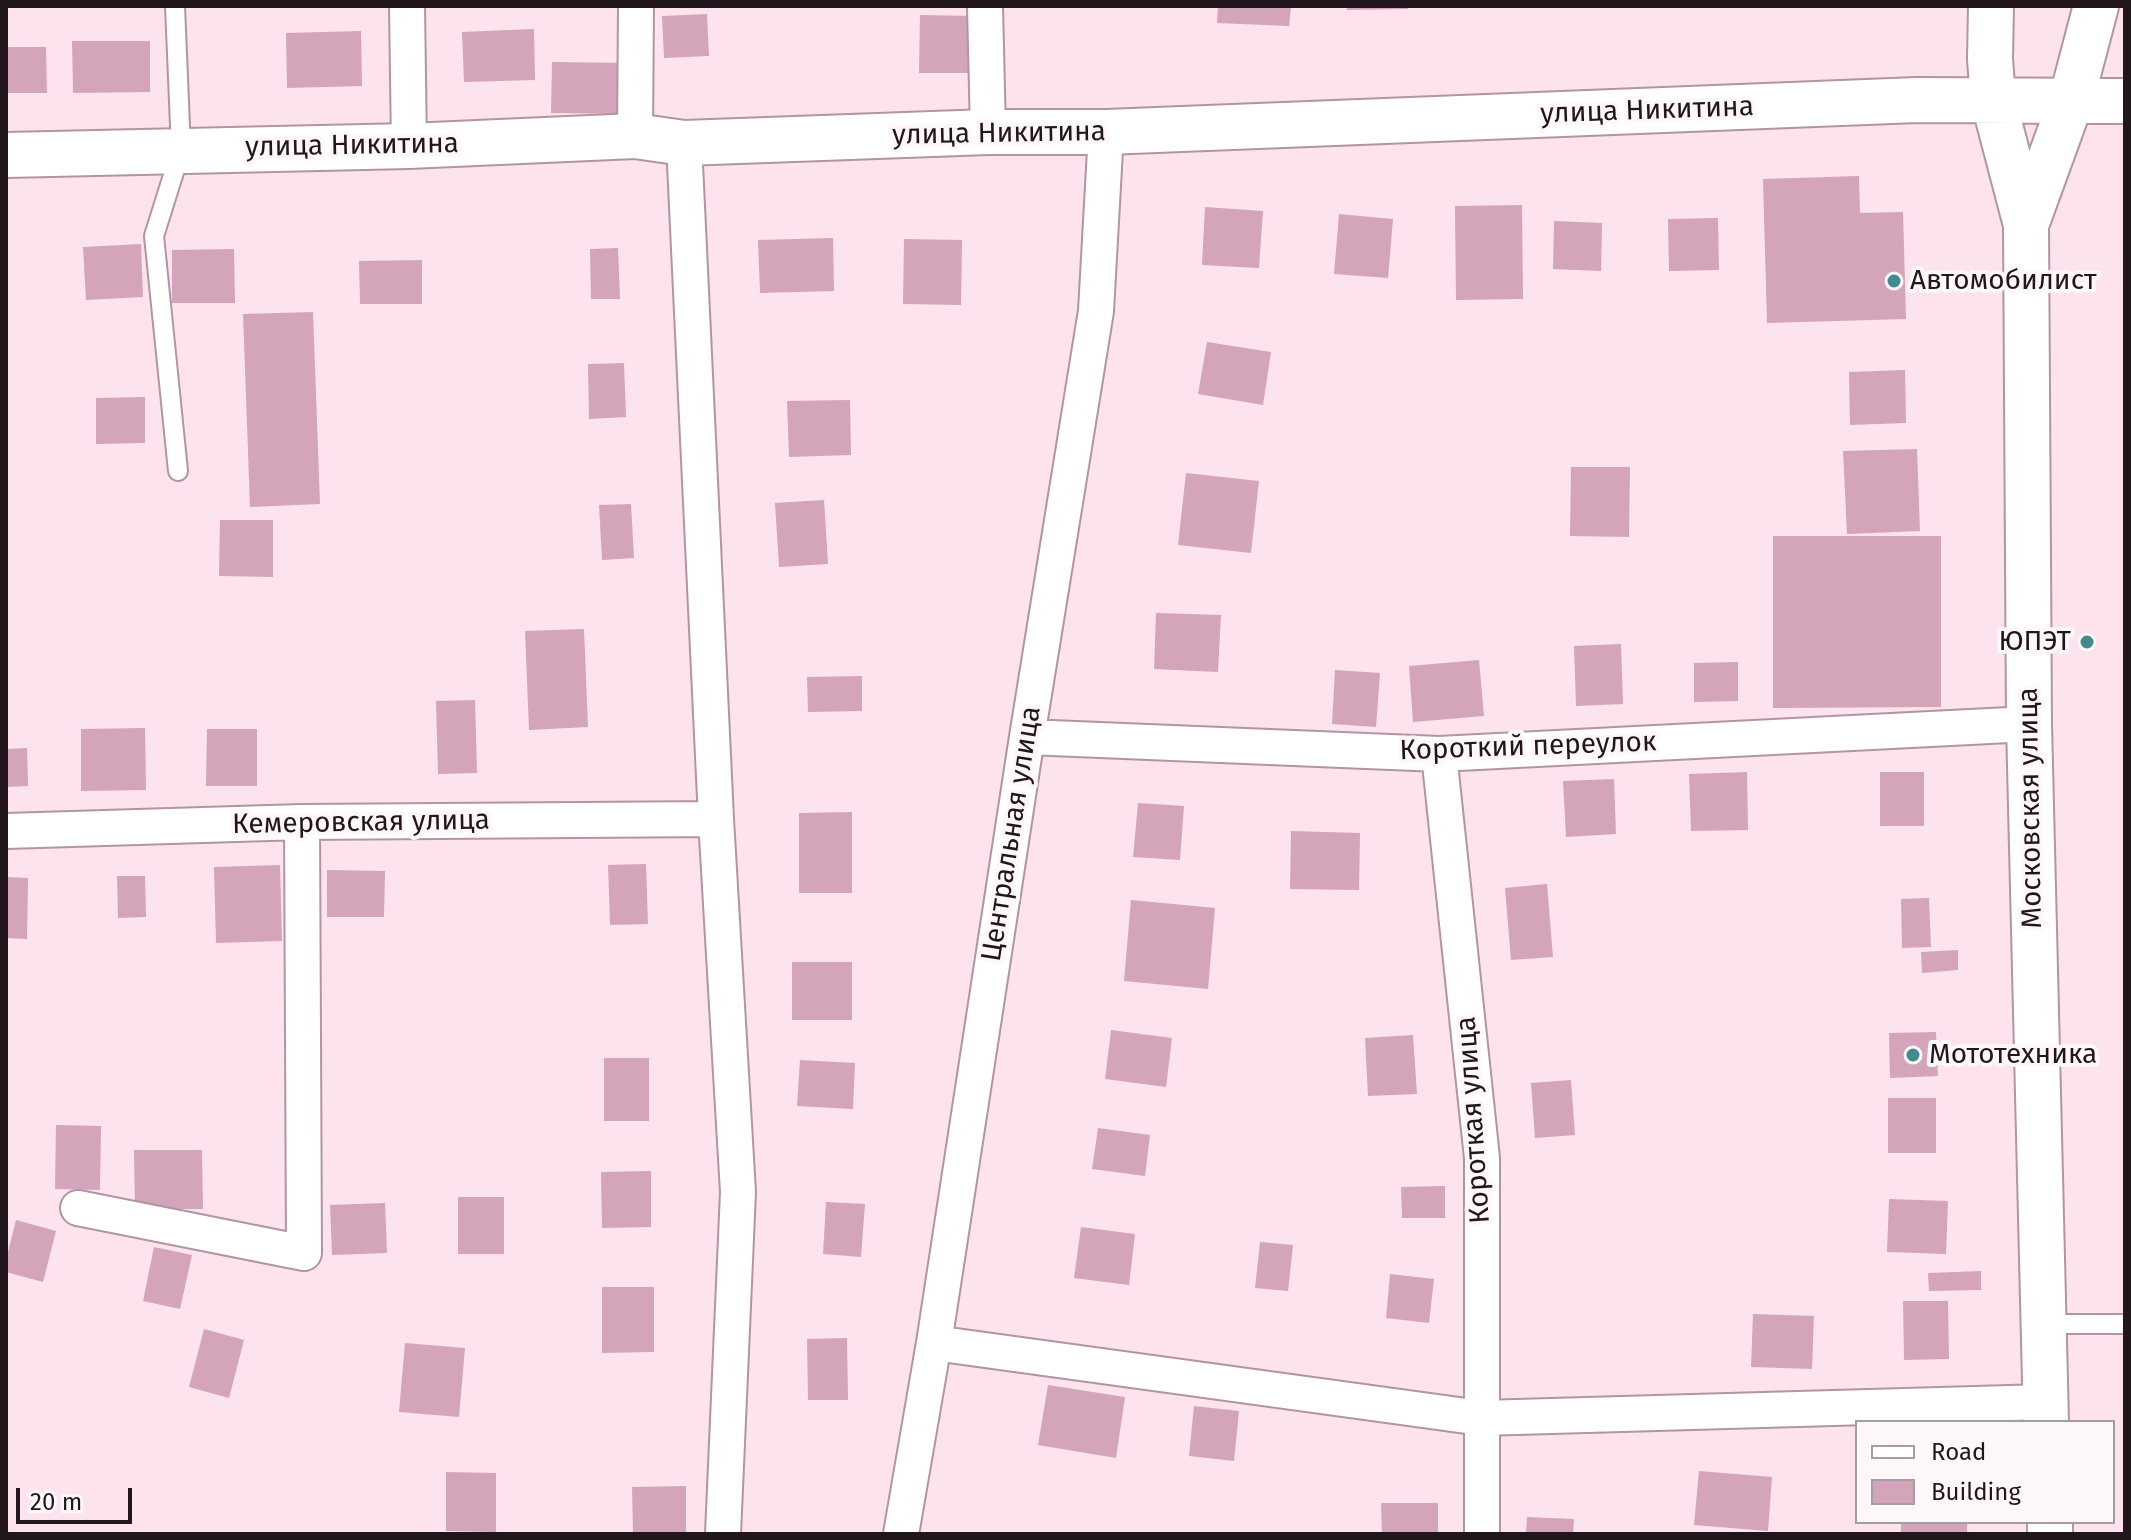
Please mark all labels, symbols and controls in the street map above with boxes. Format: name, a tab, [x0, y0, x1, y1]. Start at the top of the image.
street label: улица Никитина	[1540, 90, 1754, 132]
street label: улица Никитина	[892, 115, 1106, 153]
street label: улица Никитина	[245, 127, 459, 165]
place label: Автомобилист	[1910, 264, 2097, 298]
marker: Автомобилист	[1885, 272, 1903, 290]
place label: ЮПЭТ	[1998, 625, 2071, 659]
marker: ЮПЭТ	[2078, 633, 2096, 651]
street label: Московская улица	[2012, 687, 2050, 929]
street label: Центральная улица	[975, 704, 1049, 964]
street label: Короткий переулок	[1399, 726, 1657, 768]
street label: Кемеровская улица	[232, 804, 490, 842]
street label: Короткая улица	[1450, 1015, 1498, 1225]
place label: Мототехника	[1929, 1038, 2097, 1072]
marker: Мототехника	[1904, 1046, 1922, 1064]
legend	[1855, 1420, 2115, 1524]
text: Road	[1931, 1438, 1986, 1466]
scale bar	[20, 1472, 136, 1522]
text: Building	[1931, 1478, 2021, 1506]
text: 20 m	[30, 1488, 82, 1516]

